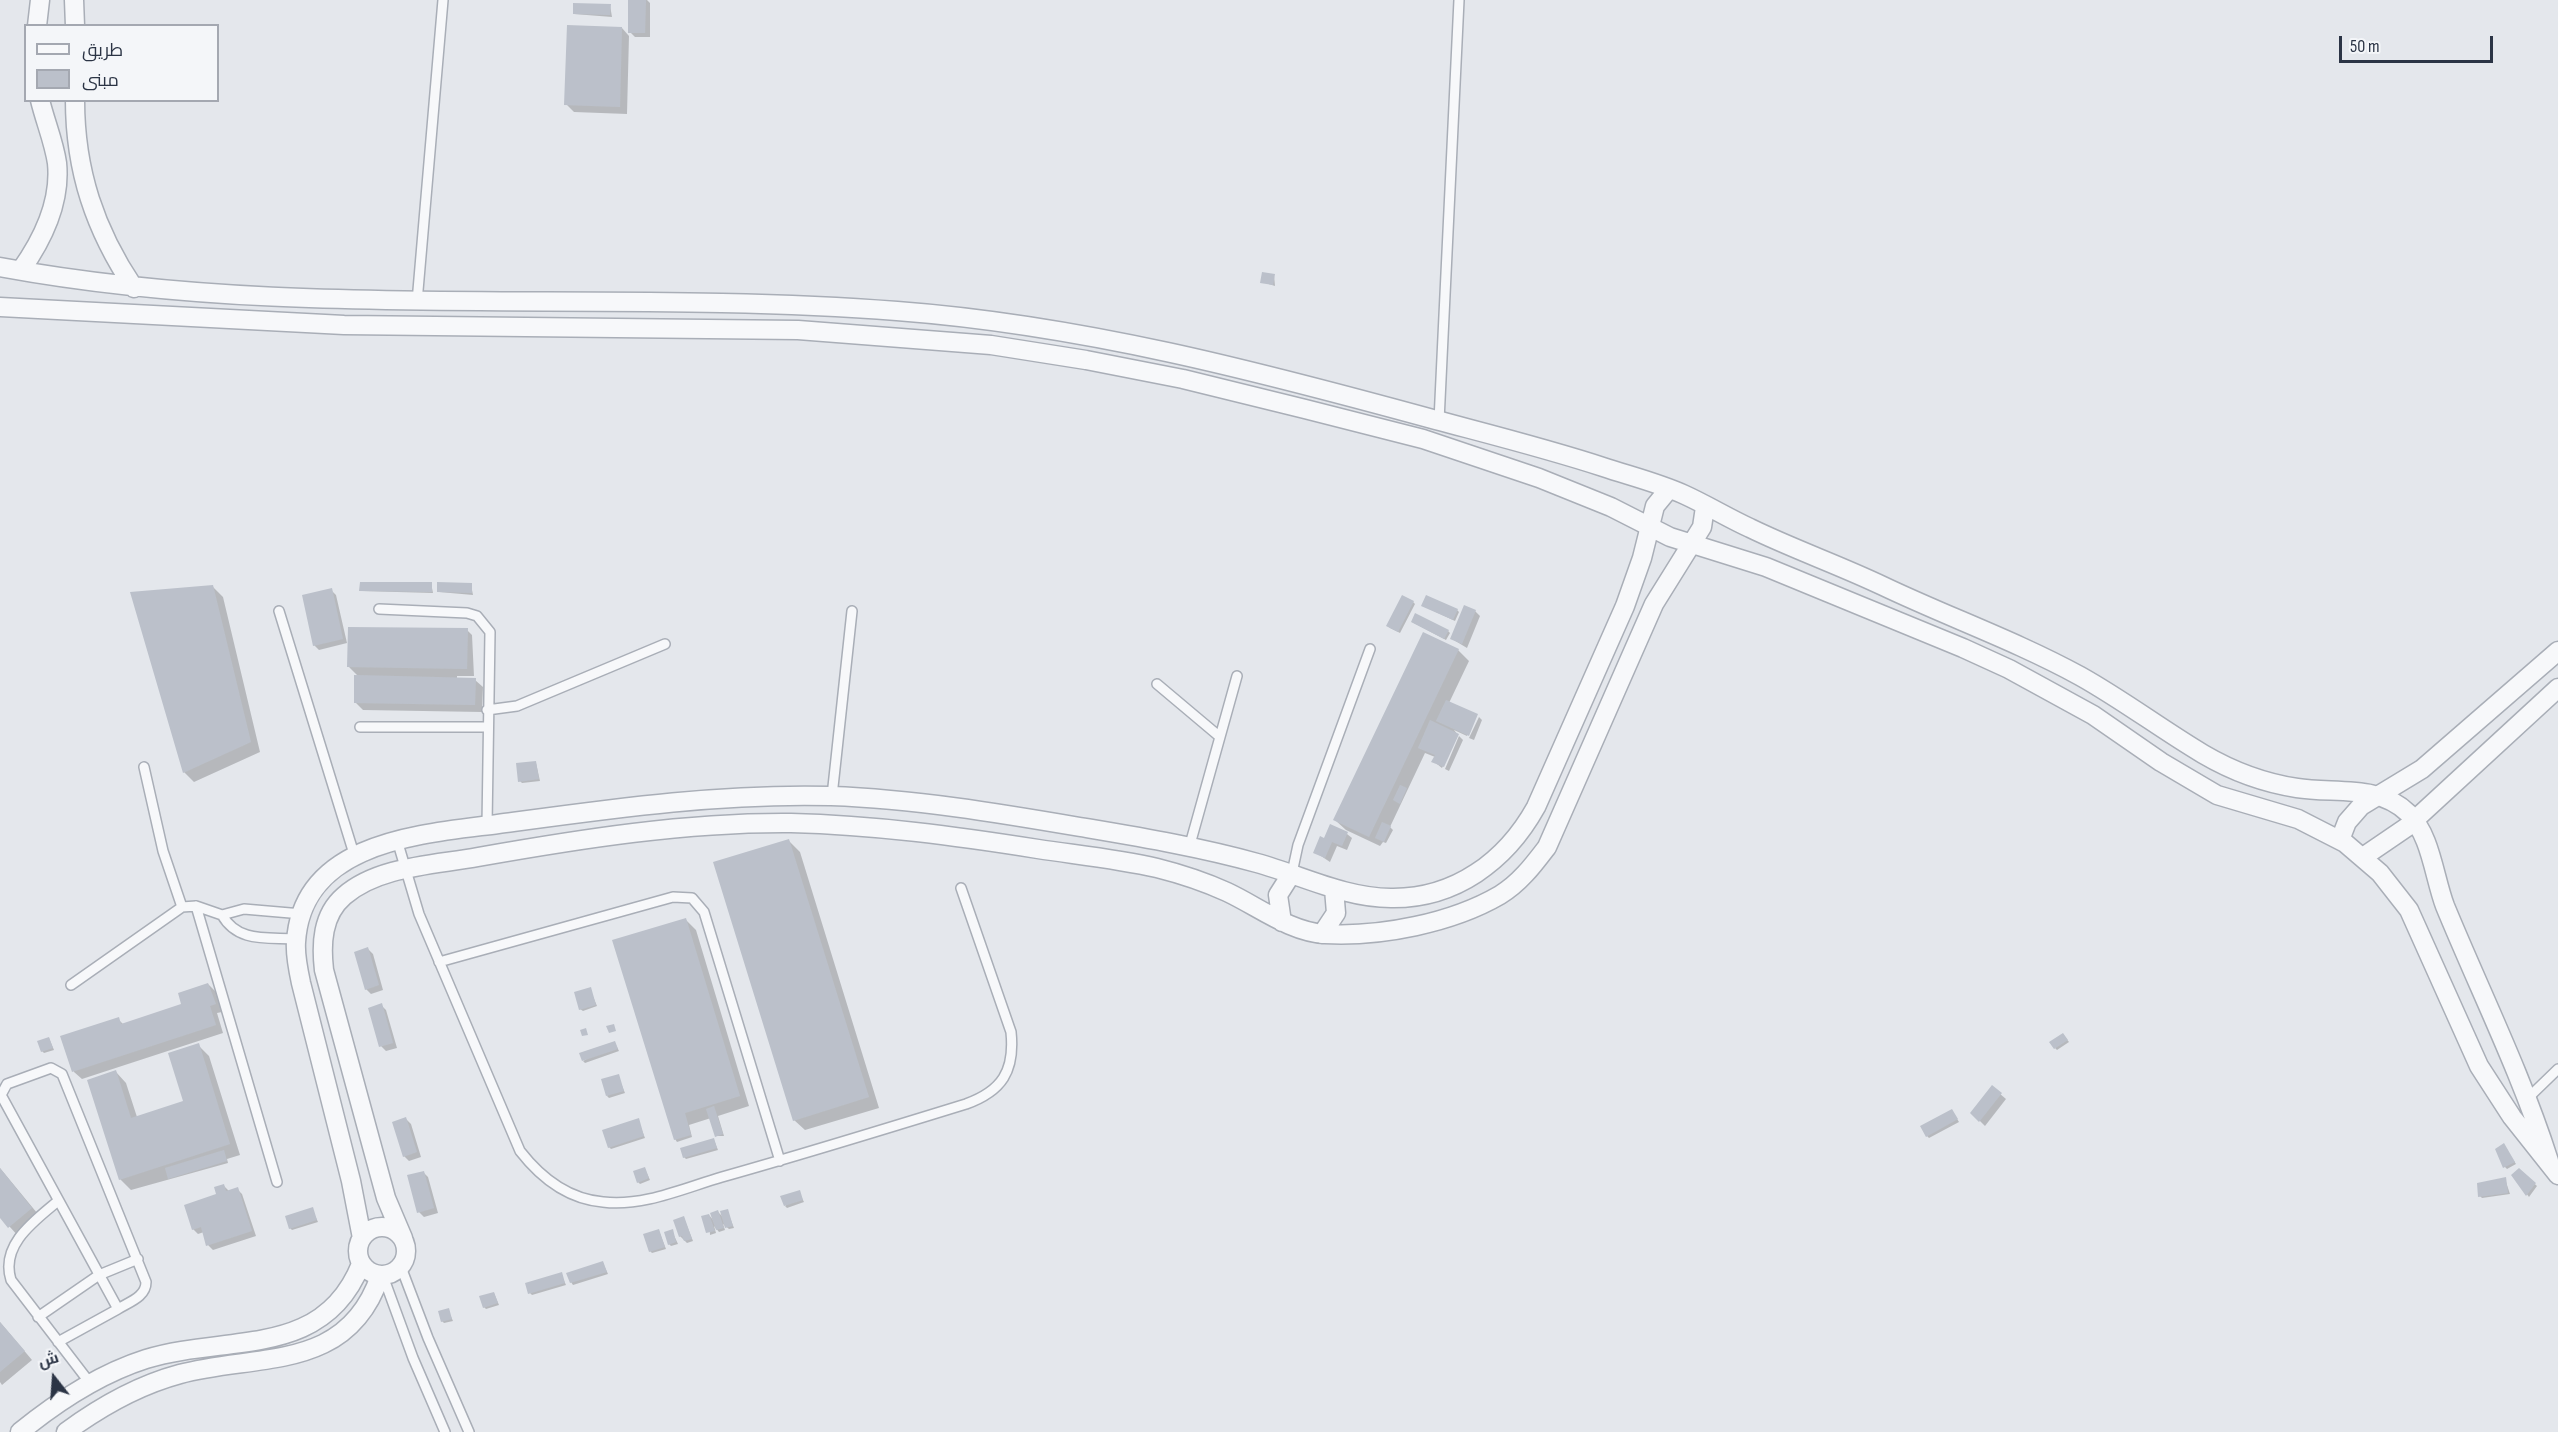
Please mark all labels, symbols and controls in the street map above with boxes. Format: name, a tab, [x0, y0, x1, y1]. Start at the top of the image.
legend	[24, 24, 219, 102]
scale bar	[2342, 24, 2496, 62]
text: 50 m	[2350, 36, 2380, 57]
text: طريق	[82, 40, 123, 61]
text: مبنى	[82, 70, 119, 91]
north arrow	[24, 1348, 84, 1408]
text: ش	[36, 1348, 61, 1372]

